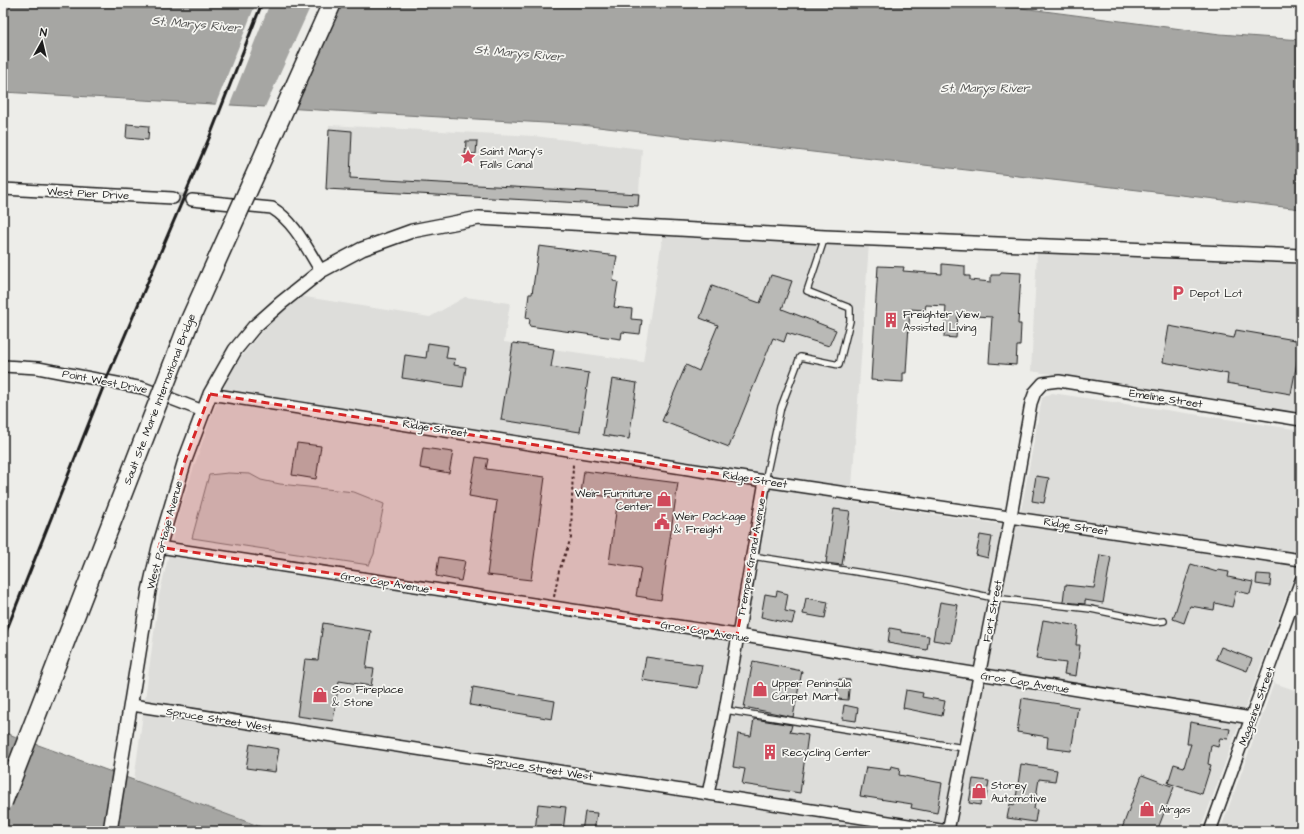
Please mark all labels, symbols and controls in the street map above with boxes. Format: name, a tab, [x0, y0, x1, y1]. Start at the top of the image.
water label: St. Marys River	[151, 12, 242, 37]
north arrow	[22, 22, 62, 62]
text: N	[39, 25, 48, 41]
water label: St. Marys River	[474, 41, 565, 66]
water label: St. Marys River	[941, 80, 1031, 97]
place label: Saint Mary's Falls Canal	[480, 144, 543, 172]
place icon: Saint Mary's Falls Canal	[459, 148, 477, 166]
street label: West Pier Drive	[46, 184, 130, 203]
parking icon: Depot Lot	[1169, 284, 1187, 302]
place label: Depot Lot	[1190, 286, 1243, 301]
place label: Freighter View Assisted Living	[903, 307, 980, 336]
street label: Sault Ste. Marie International Bridge	[120, 311, 200, 487]
building icon: Freighter View Assisted Living	[882, 311, 900, 329]
street label: Point West Drive	[61, 366, 149, 397]
street label: Emeline Street	[1128, 385, 1204, 412]
street label: Ridge Street	[401, 416, 469, 442]
street label: Ridge Street	[721, 467, 789, 493]
street label: West Portage Avenue	[143, 479, 187, 591]
place label: Weir Furniture Center	[575, 486, 652, 514]
shop icon: Weir Furniture Center	[655, 490, 673, 508]
street label: Trempes Grand Avenue	[734, 497, 769, 617]
place label: Weir Package & Freight	[674, 509, 746, 538]
public building icon: Weir Package & Freight	[653, 513, 671, 531]
street label: Ridge Street	[1042, 514, 1110, 540]
street label: Gros Cap Avenue	[340, 568, 430, 597]
street label: Fort Street	[979, 578, 1006, 643]
street label: Gros Cap Avenue	[660, 617, 750, 646]
street label: Magazine Street	[1235, 664, 1279, 748]
street label: Gros Cap Avenue	[980, 668, 1070, 697]
place label: Upper Peninsula Carpet Mart	[772, 676, 851, 704]
shop icon: Upper Peninsula Carpet Mart	[751, 680, 769, 698]
place label: Soo Fireplace & Stone	[332, 682, 404, 710]
shop icon: Soo Fireplace & Stone	[311, 686, 329, 704]
street label: Spruce Street West	[165, 704, 273, 735]
building icon: Recycling Center	[761, 743, 779, 761]
place label: Recycling Center	[782, 745, 870, 761]
street label: Spruce Street West	[486, 753, 594, 784]
place label: Storey Automotive	[991, 778, 1047, 806]
shop icon: Storey Automotive	[970, 782, 988, 800]
shop icon: Airgas	[1138, 800, 1156, 818]
place label: Airgas	[1159, 802, 1191, 818]

